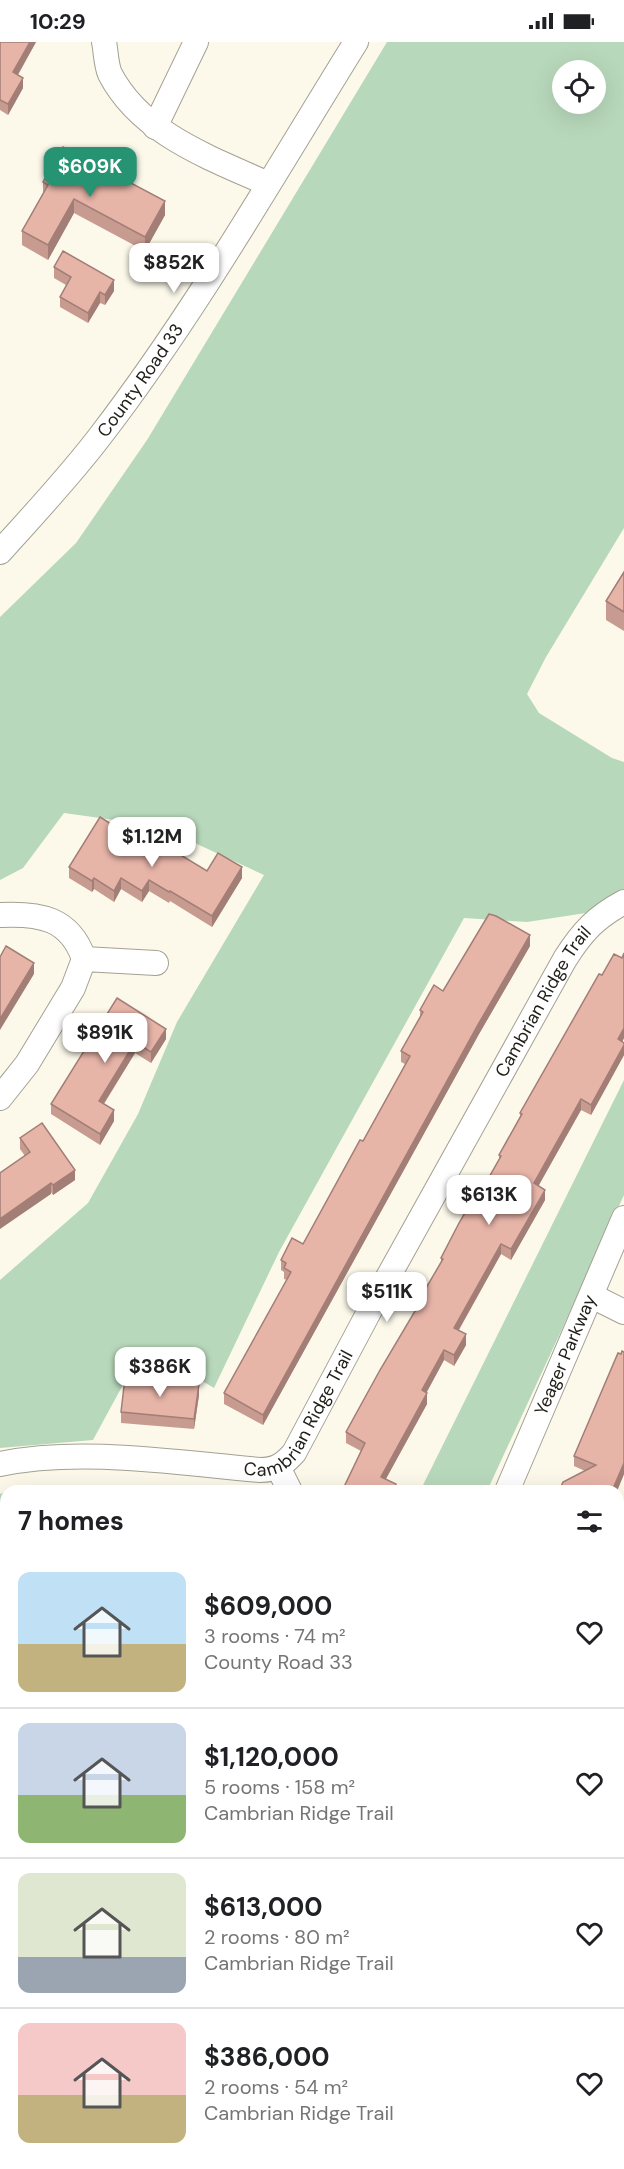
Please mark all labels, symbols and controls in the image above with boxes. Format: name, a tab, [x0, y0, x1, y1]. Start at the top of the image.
text: 10:29	[30, 7, 86, 36]
map controls	[552, 60, 606, 114]
button: locate	[552, 60, 606, 114]
pin: $609K	[48, 147, 132, 198]
text: $609K	[58, 153, 122, 179]
pin: $852K	[132, 243, 216, 294]
text: $852K	[143, 249, 205, 275]
street label: County Road 33	[92, 319, 189, 442]
pin: $1.12M	[103, 817, 201, 868]
text: $1.12M	[122, 823, 182, 849]
street label: Cambrian Ridge Trail	[490, 921, 596, 1081]
pin: $891K	[63, 1013, 147, 1064]
text: $891K	[76, 1019, 134, 1045]
pin: $613K	[447, 1175, 531, 1226]
text: $613K	[460, 1181, 518, 1207]
pin: $511K	[345, 1272, 429, 1323]
text: $511K	[361, 1278, 413, 1304]
street label: Yeager Parkway	[529, 1291, 602, 1419]
street label: Cambrian Ridge Trail	[243, 1346, 359, 1482]
pin: $386K	[118, 1347, 202, 1398]
text: $386K	[129, 1353, 191, 1379]
text: 7 homes	[18, 1504, 124, 1538]
icon: filters	[573, 1505, 606, 1538]
text: $609,000	[204, 1589, 332, 1623]
icon: home	[66, 1596, 138, 1668]
icon: heart	[573, 1616, 606, 1649]
text: 3 rooms · 74 m²	[204, 1623, 346, 1649]
text: County Road 33	[204, 1649, 353, 1675]
text: $1,120,000	[204, 1740, 339, 1774]
icon: home	[66, 1747, 138, 1819]
icon: heart	[573, 1767, 606, 1800]
text: 5 rooms · 158 m²	[204, 1774, 355, 1800]
text: Cambrian Ridge Trail	[204, 1800, 394, 1826]
text: $613,000	[204, 1890, 323, 1924]
icon: home	[66, 1897, 138, 1969]
icon: heart	[573, 1917, 606, 1950]
text: 2 rooms · 80 m²	[204, 1924, 350, 1950]
text: Cambrian Ridge Trail	[204, 1950, 394, 1976]
text: $386,000	[204, 2040, 330, 2074]
icon: home	[66, 2047, 138, 2119]
icon: heart	[573, 2067, 606, 2100]
text: 2 rooms · 54 m²	[204, 2074, 348, 2100]
text: Cambrian Ridge Trail	[204, 2100, 394, 2126]

